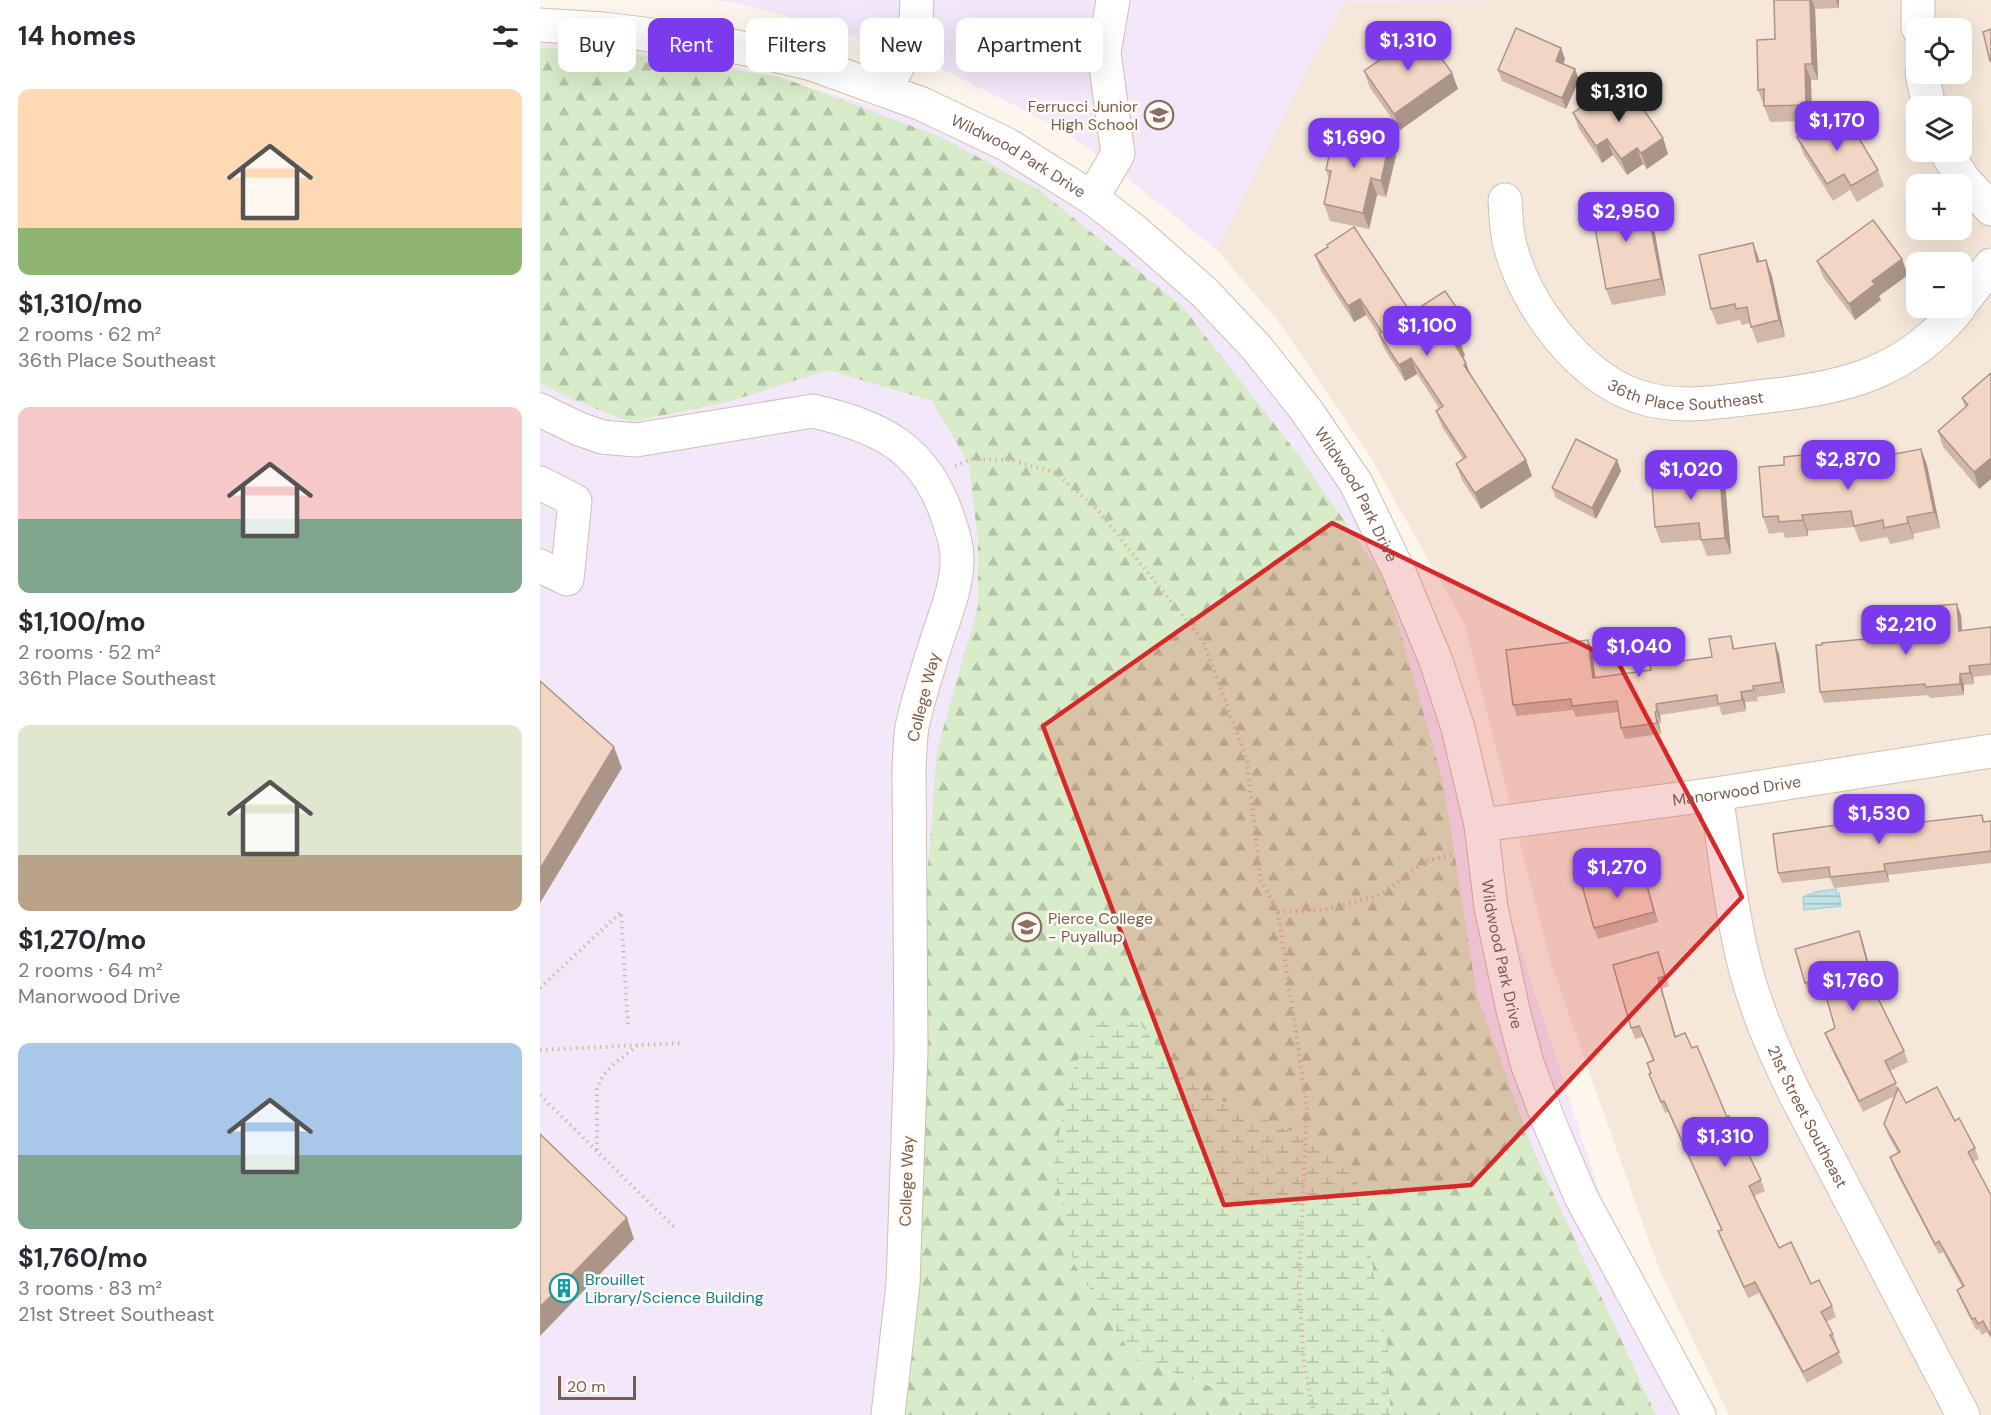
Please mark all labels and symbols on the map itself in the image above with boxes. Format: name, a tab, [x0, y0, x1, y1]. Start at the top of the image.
pin: $1,310	[1359, 21, 1457, 72]
pin: $1,310	[1570, 72, 1668, 123]
place label: Ferrucci Junior High School	[1028, 96, 1138, 135]
school or university icon: Ferrucci Junior High School	[1143, 99, 1175, 131]
pin: $1,170	[1788, 101, 1886, 152]
street label: Wildwood Park Drive	[948, 109, 1090, 203]
pin: $1,690	[1305, 118, 1403, 169]
pin: $2,950	[1577, 192, 1675, 243]
pin: $1,100	[1378, 306, 1476, 357]
street label: 36th Place Southeast	[1604, 374, 1765, 415]
street label: Wildwood Park Drive	[1310, 423, 1403, 565]
pin: $2,870	[1799, 440, 1897, 491]
pin: $1,020	[1642, 450, 1740, 501]
pin: $2,210	[1857, 605, 1955, 656]
pin: $1,040	[1590, 627, 1688, 678]
street label: College Way	[902, 650, 945, 744]
street label: Manorwood Drive	[1671, 771, 1803, 811]
pin: $1,530	[1830, 794, 1928, 845]
pin: $1,270	[1568, 848, 1666, 899]
street label: Wildwood Park Drive	[1477, 878, 1527, 1031]
place label: Pierce College - Puyallup	[1048, 908, 1153, 947]
school or university icon: Pierce College - Puyallup	[1011, 911, 1043, 943]
pin: $1,760	[1804, 961, 1902, 1012]
street label: 21st Street Southeast	[1763, 1042, 1852, 1192]
pin: $1,310	[1676, 1117, 1774, 1168]
street label: College Way	[894, 1135, 919, 1227]
place label: Brouillet Library/Science Building	[585, 1269, 764, 1308]
building icon: Brouillet Library/Science Building	[548, 1272, 580, 1304]
scale bar	[558, 1373, 636, 1400]

